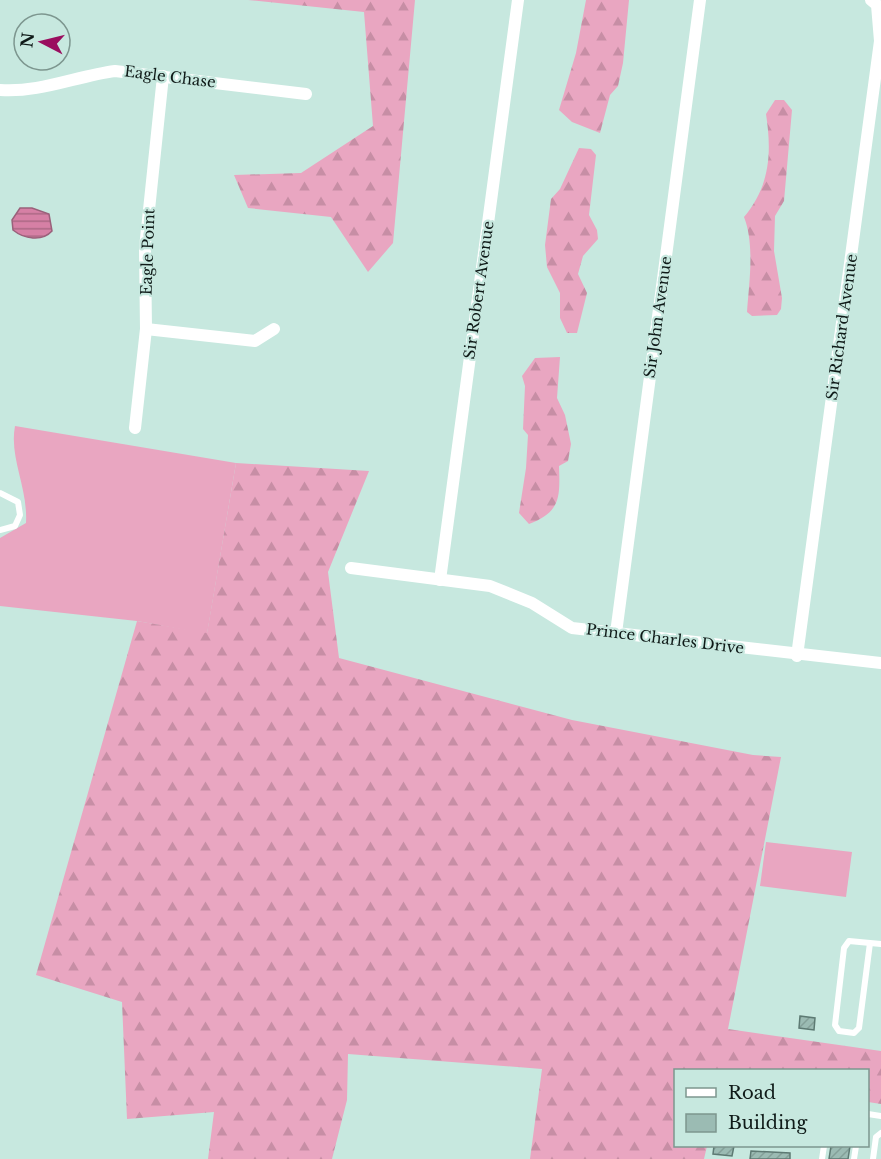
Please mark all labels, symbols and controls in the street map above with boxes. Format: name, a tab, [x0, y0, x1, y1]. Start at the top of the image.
north arrow	[12, 12, 72, 72]
text: N	[16, 31, 38, 49]
street label: Eagle Chase	[123, 61, 217, 92]
street label: Eagle Point	[136, 208, 159, 296]
street label: Sir Robert Avenue	[459, 220, 498, 360]
street label: Sir Richard Avenue	[822, 253, 861, 401]
street label: Sir John Avenue	[640, 255, 675, 379]
street label: Prince Charles Drive	[585, 619, 745, 658]
legend	[674, 1069, 869, 1147]
text: Road	[728, 1082, 776, 1104]
text: Building	[728, 1112, 807, 1134]

